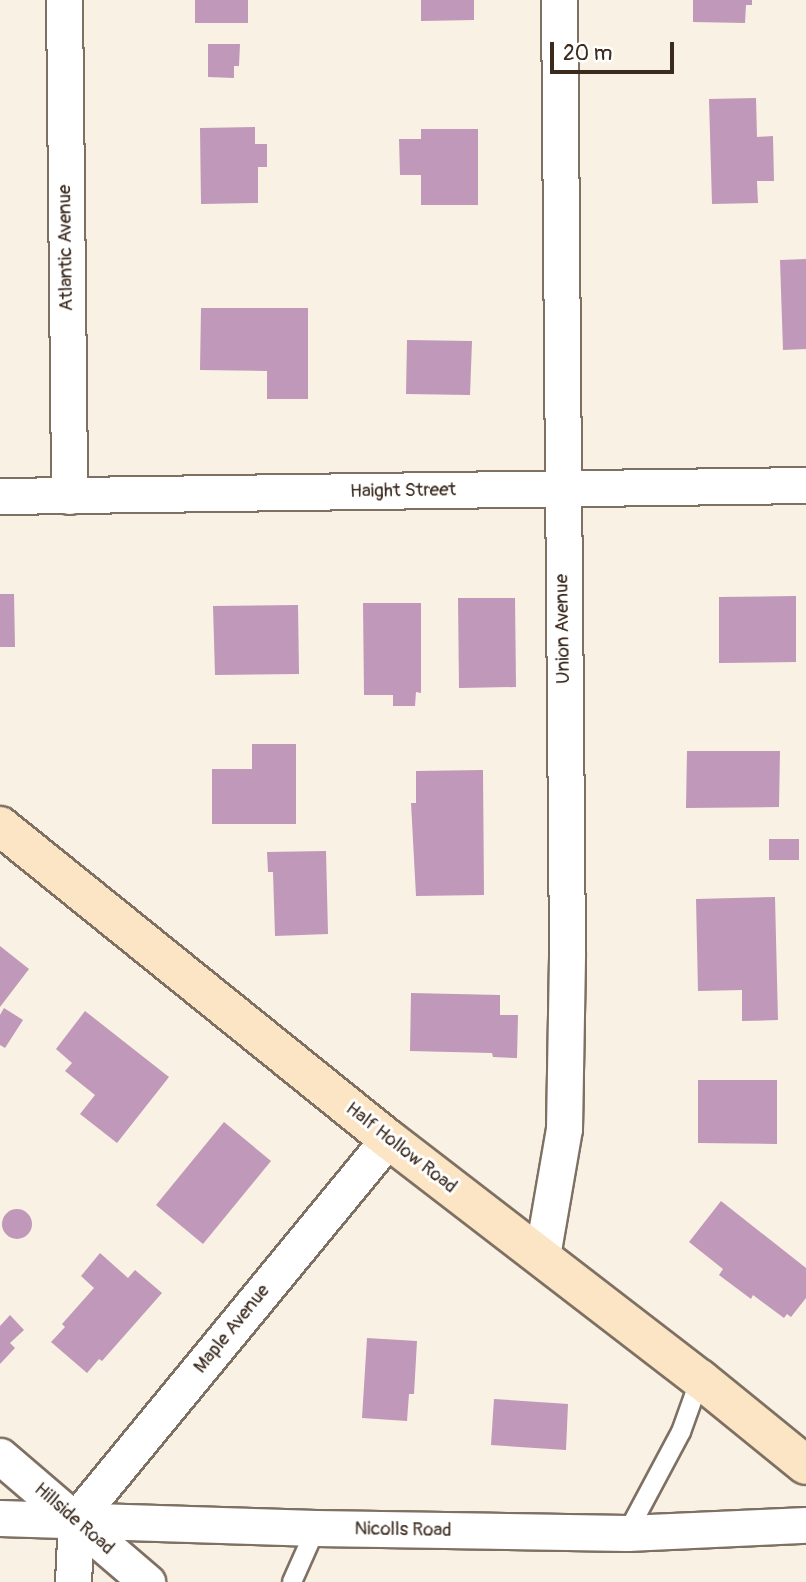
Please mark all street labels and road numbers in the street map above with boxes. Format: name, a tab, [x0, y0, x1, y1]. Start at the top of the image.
street label: Atlantic Avenue	[53, 185, 79, 311]
street label: Haight Street	[350, 479, 456, 503]
street label: Union Avenue	[551, 574, 575, 684]
street label: Half Hollow Road	[341, 1098, 461, 1198]
street label: Maple Avenue	[189, 1280, 275, 1378]
street label: Hillside Road	[29, 1478, 119, 1560]
street label: Nicolls Road	[354, 1518, 452, 1542]

